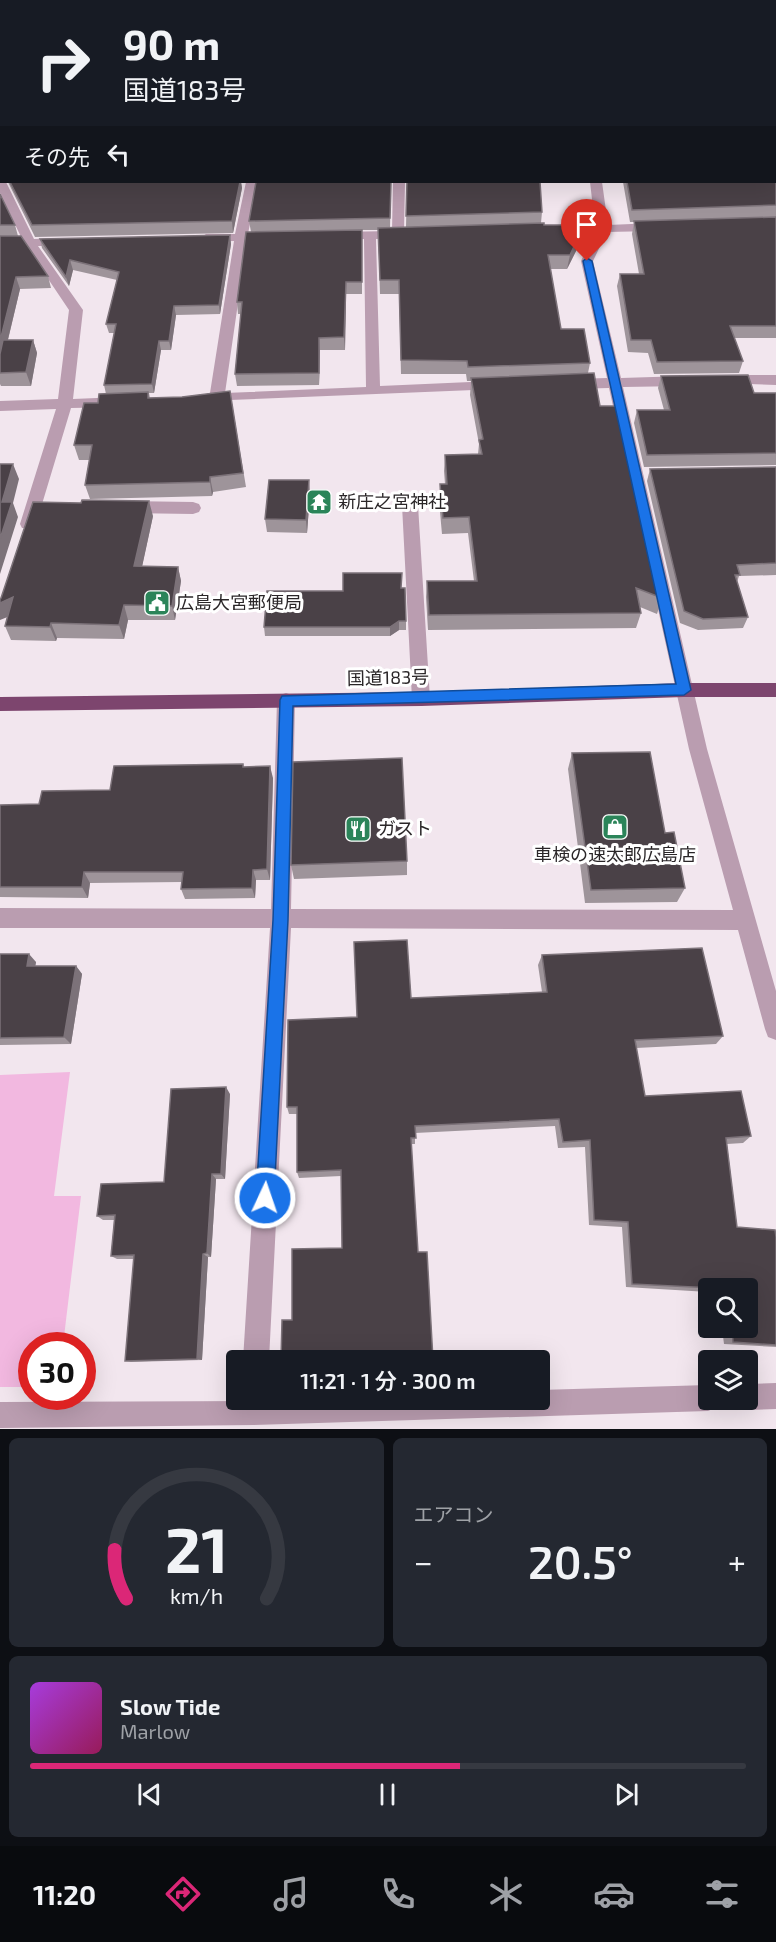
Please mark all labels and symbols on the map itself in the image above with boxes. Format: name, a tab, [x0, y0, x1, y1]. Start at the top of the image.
pin	[561, 199, 612, 261]
temple icon: 新庄之宮神社	[304, 487, 334, 517]
place label: 新庄之宮神社	[338, 490, 446, 512]
public building icon: 広島大宮郵便局	[142, 588, 172, 618]
place label: 広島大宮郵便局	[176, 591, 302, 613]
street label: 国道183号	[347, 665, 429, 689]
shop icon: 車検の速太郎広島店	[600, 812, 630, 842]
restaurant icon: ガスト	[343, 814, 373, 844]
place label: ガスト	[378, 817, 432, 839]
place label: 車検の速太郎広島店	[534, 843, 696, 865]
position arrow	[233, 1166, 297, 1230]
speed limit sign: 30	[18, 1332, 96, 1410]

